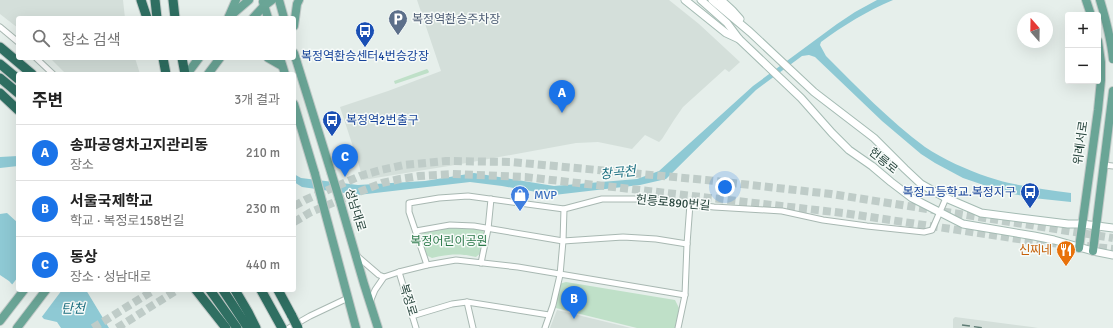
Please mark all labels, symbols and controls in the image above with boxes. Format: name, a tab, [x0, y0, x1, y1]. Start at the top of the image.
parking icon: 복정역환승주차장	[387, 8, 409, 36]
place label: 복정역환승주차장	[412, 12, 500, 27]
north arrow	[1017, 12, 1053, 48]
map controls	[1065, 12, 1101, 84]
button: +	[1065, 12, 1101, 48]
search box	[16, 16, 296, 60]
bus stop icon: 복정역환승센터4번승강장	[354, 20, 376, 48]
icon: search	[30, 27, 52, 49]
text: 장소 검색	[62, 31, 121, 49]
button: −	[1065, 48, 1101, 84]
place label: 복정역환승센터4번승강장	[301, 49, 429, 64]
pin: A	[549, 80, 575, 113]
text: 주변	[32, 90, 63, 111]
text: 3개 결과	[234, 92, 280, 108]
bus stop icon: 복정역2번출구	[321, 109, 343, 137]
place label: 복정역2번출구	[346, 113, 419, 128]
street label: 위례서로	[1070, 120, 1092, 166]
text: 송파공영차고지관리동	[70, 136, 208, 154]
pin: C	[332, 144, 358, 177]
text: A	[41, 145, 49, 161]
text: 210 m	[246, 145, 280, 161]
street label: 헌릉로	[865, 145, 901, 177]
text: 장소	[70, 157, 94, 173]
water label: 창곡천	[599, 163, 638, 183]
your location	[715, 177, 735, 197]
bus stop icon: 복정고등학교.복정지구	[1019, 181, 1041, 209]
shop icon: MVP	[509, 184, 531, 212]
place label: 복정고등학교.복정지구	[902, 185, 1016, 200]
street label: 성남대로	[341, 187, 369, 233]
place label: MVP	[534, 188, 557, 203]
text: 서울국제학교	[70, 192, 153, 210]
street label: 헌릉로890번길	[635, 192, 711, 214]
text: B	[41, 201, 49, 217]
text: 230 m	[246, 201, 280, 217]
text: 학교 · 복정로158번길	[70, 213, 184, 229]
park label: 복정어린이공원	[410, 234, 488, 249]
restaurant icon: 신찌네	[1055, 239, 1077, 267]
place label: 신찌네	[1019, 243, 1052, 258]
text: 동상	[70, 248, 98, 266]
text: C	[41, 257, 49, 273]
text: 440 m	[246, 257, 280, 273]
text: 장소 · 성남대로	[70, 269, 151, 285]
street label: 복정로	[396, 282, 420, 318]
pin: B	[561, 286, 587, 319]
water label: 탄천	[61, 301, 86, 317]

